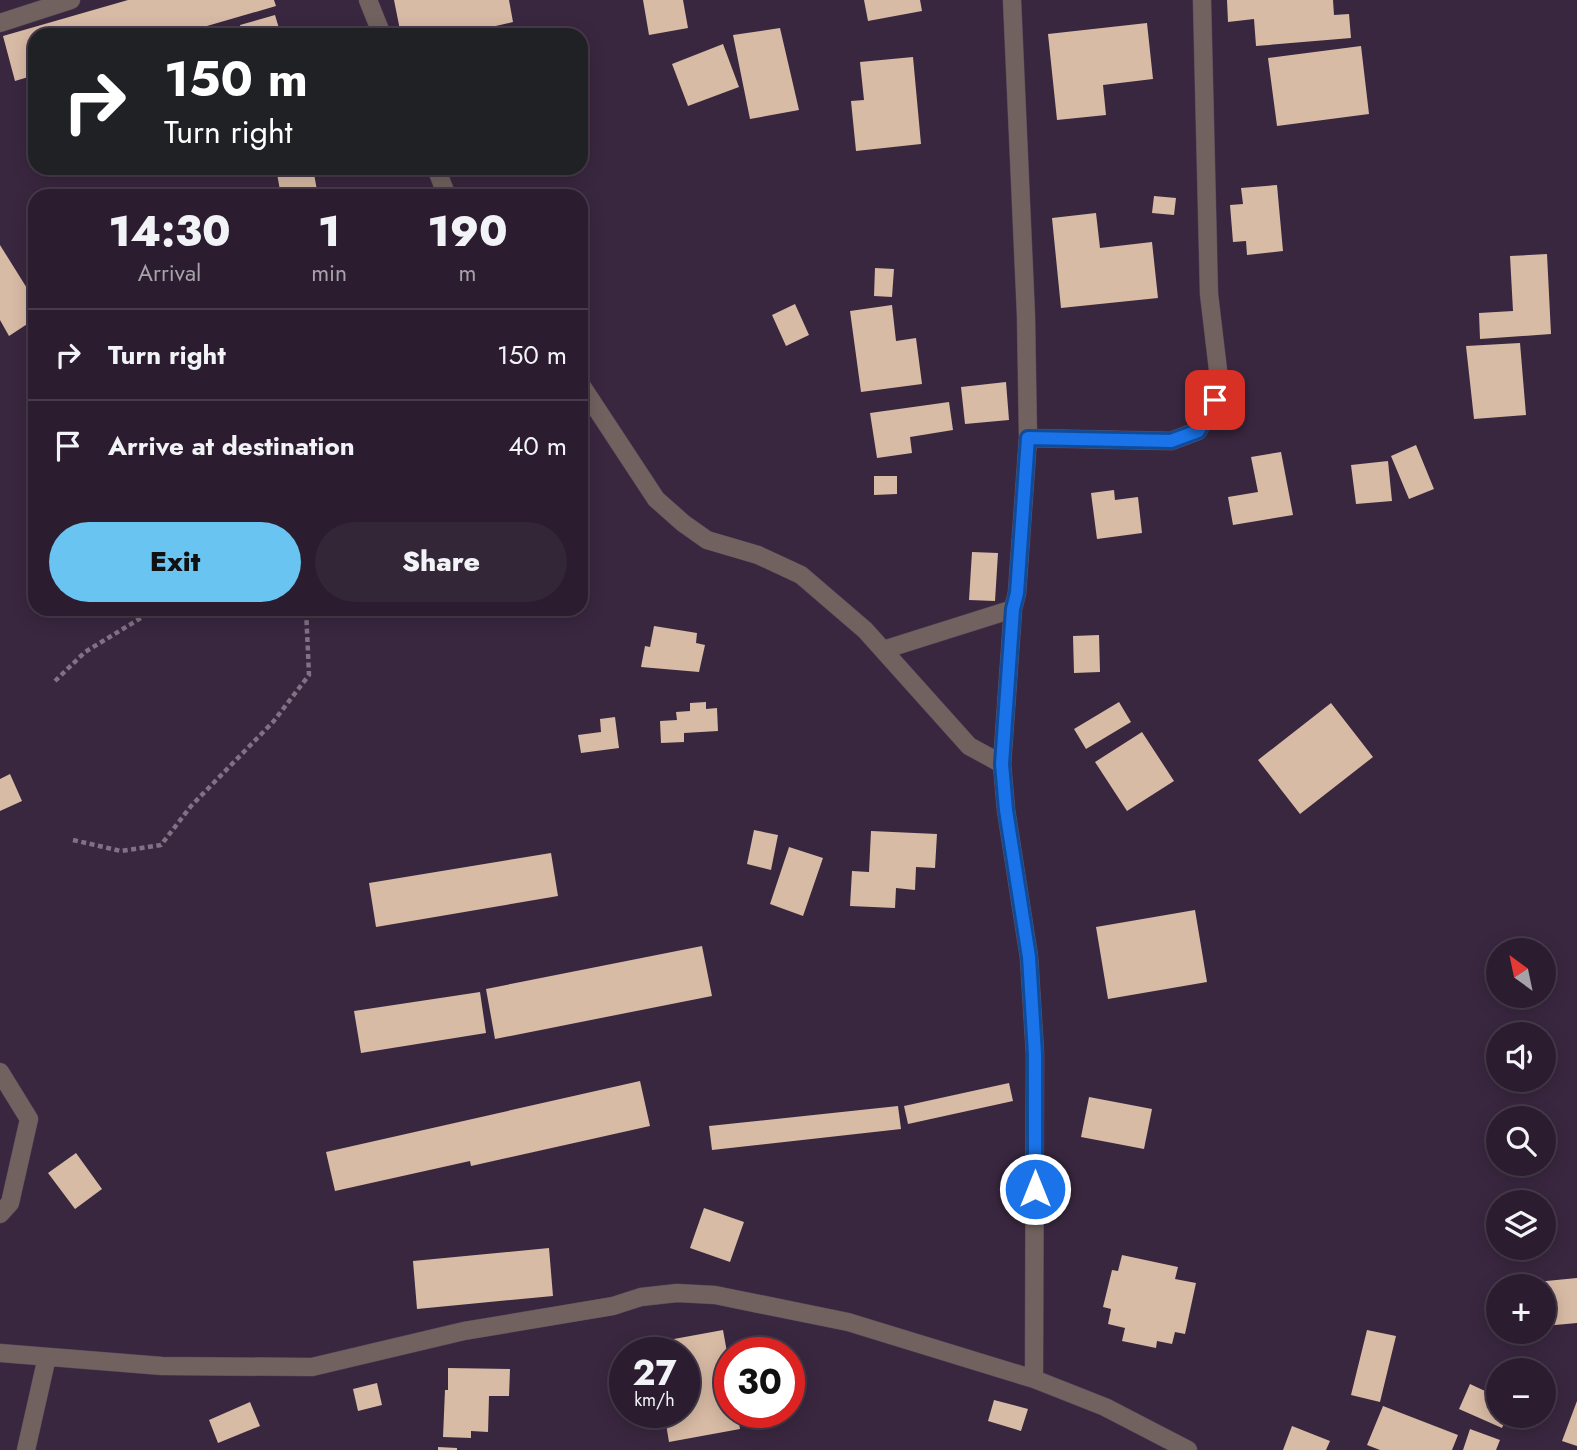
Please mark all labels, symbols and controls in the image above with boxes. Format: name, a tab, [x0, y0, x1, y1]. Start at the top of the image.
text: 150 m	[164, 44, 308, 114]
icon: right	[49, 56, 140, 147]
text: Turn right	[164, 109, 293, 155]
text: 14:30	[108, 201, 231, 262]
text: 1	[318, 201, 340, 262]
text: 190	[428, 201, 508, 262]
text: Arrival	[138, 256, 201, 290]
text: min	[311, 256, 347, 290]
text: m	[459, 256, 477, 290]
icon: right	[49, 336, 87, 374]
text: Turn right	[108, 336, 226, 374]
text: 150 m	[497, 336, 567, 374]
pin	[1185, 370, 1245, 430]
icon: arrive	[1196, 381, 1234, 419]
icon: arrive	[49, 427, 87, 465]
text: Arrive at destination	[108, 427, 355, 465]
text: 40 m	[508, 427, 567, 465]
button: Exit	[49, 522, 301, 602]
button: Share	[315, 522, 567, 602]
north arrow	[1486, 938, 1556, 1008]
map controls	[1486, 938, 1556, 1428]
button: sound	[1486, 1022, 1556, 1092]
button: search	[1486, 1106, 1556, 1176]
position arrow	[998, 1152, 1072, 1226]
button: layers	[1486, 1190, 1556, 1260]
button: +	[1486, 1274, 1556, 1344]
speed limit sign: 30	[714, 1337, 805, 1428]
text: 27	[632, 1348, 677, 1398]
button: −	[1486, 1358, 1556, 1428]
text: km/h	[634, 1387, 675, 1413]

